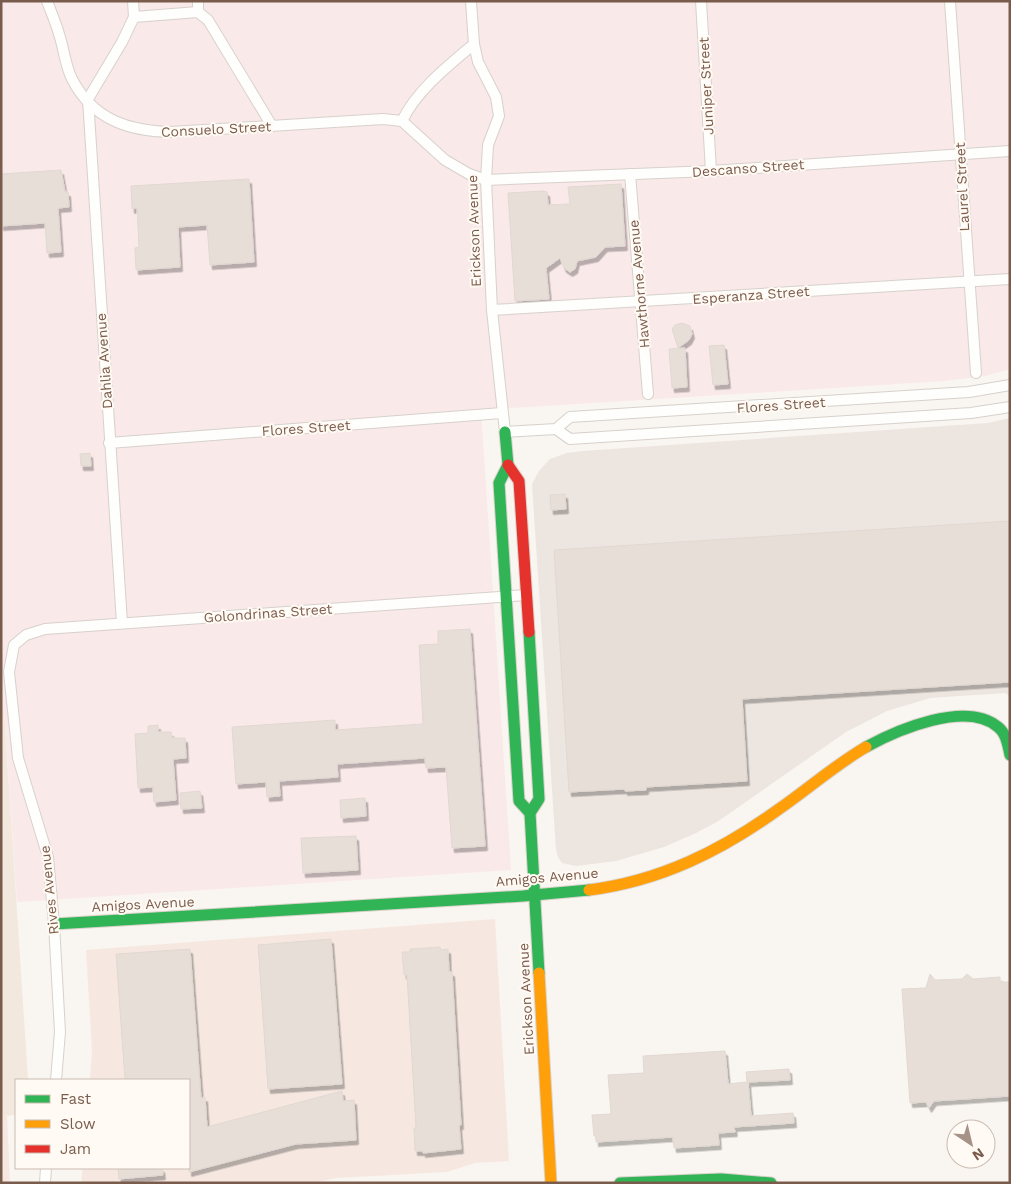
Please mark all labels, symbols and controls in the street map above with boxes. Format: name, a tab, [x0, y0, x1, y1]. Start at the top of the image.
street label: Juniper Street	[695, 37, 717, 135]
street label: Consuelo Street	[160, 118, 272, 140]
street label: Laurel Street	[952, 142, 972, 232]
street label: Descanso Street	[691, 156, 805, 180]
street label: Erickson Avenue	[464, 175, 484, 287]
street label: Hawthorne Avenue	[625, 219, 653, 349]
street label: Esperanza Street	[692, 283, 810, 307]
street label: Dahlia Avenue	[93, 313, 115, 409]
street label: Flores Street	[736, 394, 826, 416]
street label: Flores Street	[261, 417, 351, 439]
street label: Golondrinas Street	[203, 601, 333, 625]
street label: Rives Avenue	[36, 845, 62, 935]
street label: Amigos Avenue	[495, 865, 599, 889]
street label: Amigos Avenue	[91, 893, 195, 915]
street label: Erickson Avenue	[515, 943, 537, 1055]
legend	[15, 1079, 190, 1169]
text: Fast	[60, 1090, 92, 1108]
text: Slow	[60, 1115, 96, 1133]
north arrow	[946, 1119, 996, 1169]
text: Jam	[60, 1140, 91, 1158]
text: N	[970, 1145, 987, 1164]

